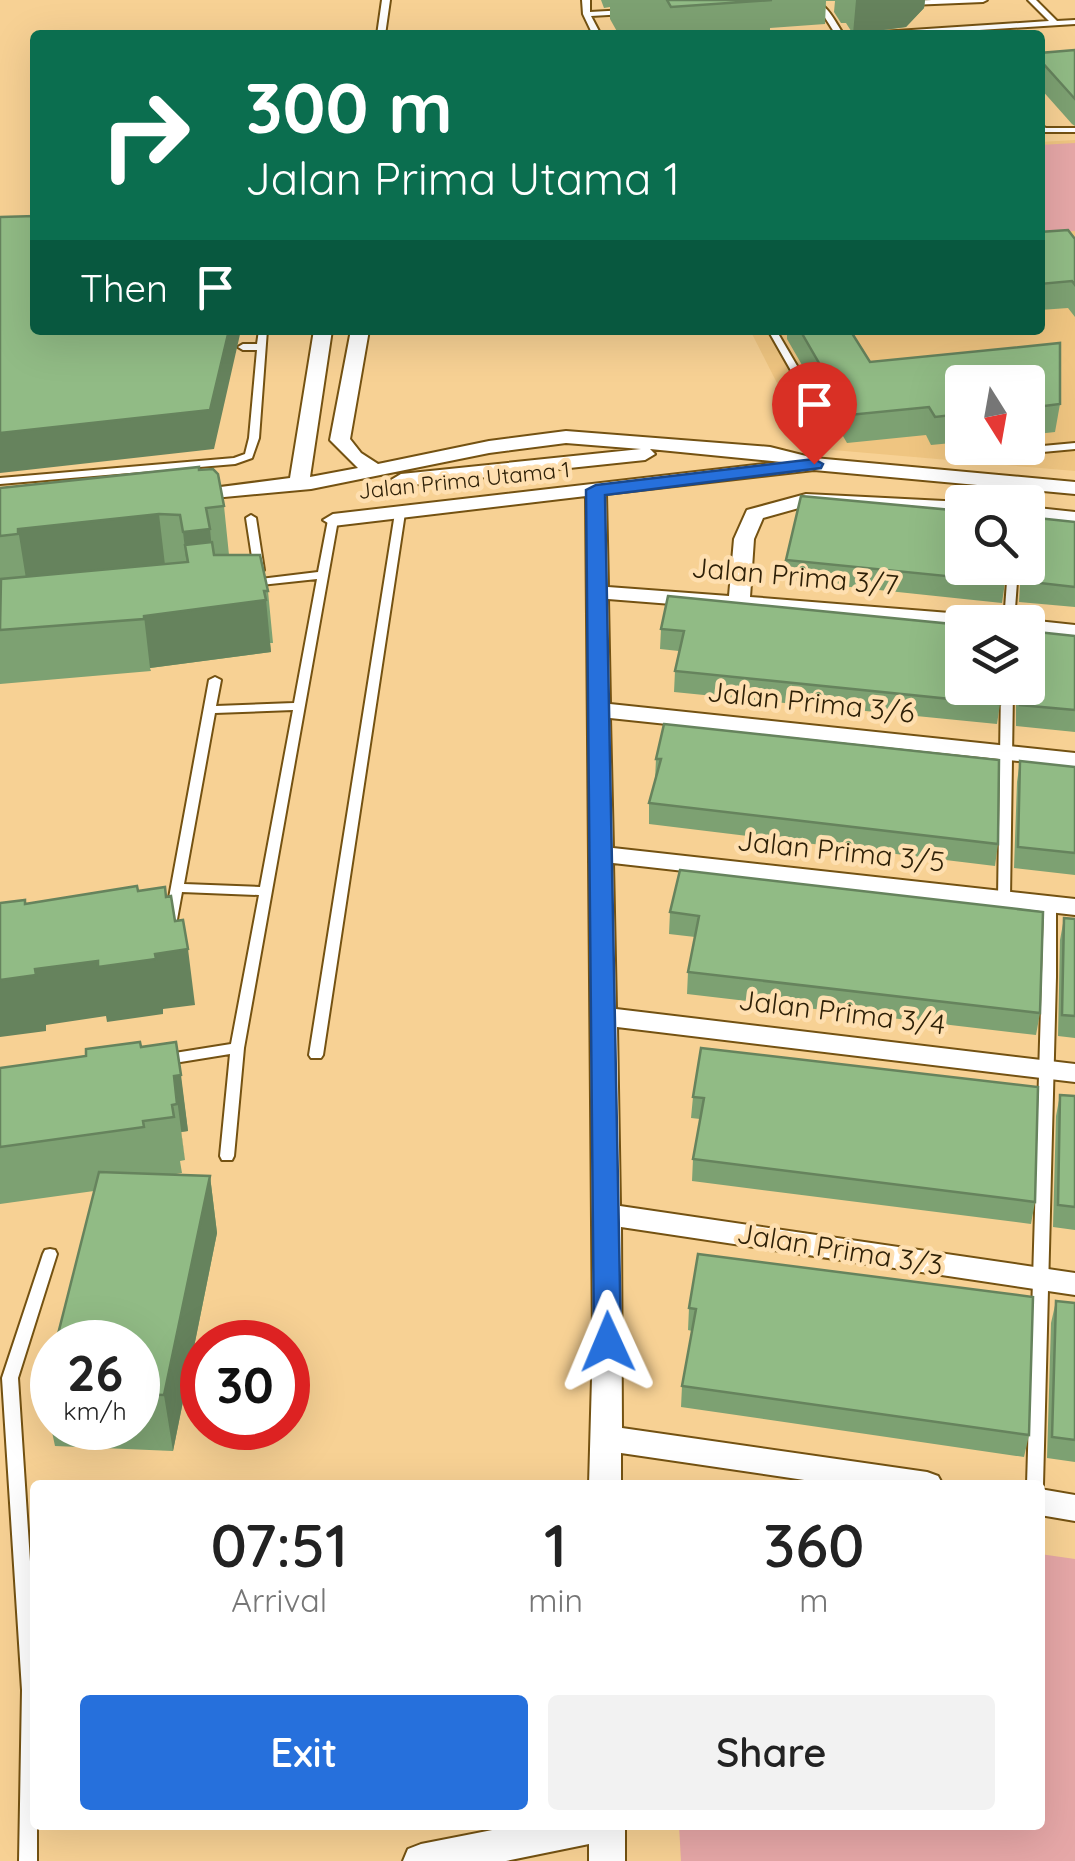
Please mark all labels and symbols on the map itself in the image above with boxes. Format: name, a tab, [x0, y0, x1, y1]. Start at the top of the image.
pin	[772, 362, 857, 465]
north arrow	[945, 365, 1045, 465]
street label: Jalan Prima Utama 1	[357, 455, 571, 505]
street label: Jalan Prima 3/7	[690, 549, 900, 602]
street label: Jalan Prima 3/6	[706, 673, 916, 730]
street label: Jalan Prima 3/5	[736, 822, 947, 879]
street label: Jalan Prima 3/4	[737, 981, 947, 1042]
street label: Jalan Prima 3/3	[735, 1215, 945, 1282]
position arrow	[556, 1290, 660, 1394]
speed limit sign: 30	[180, 1320, 310, 1450]

